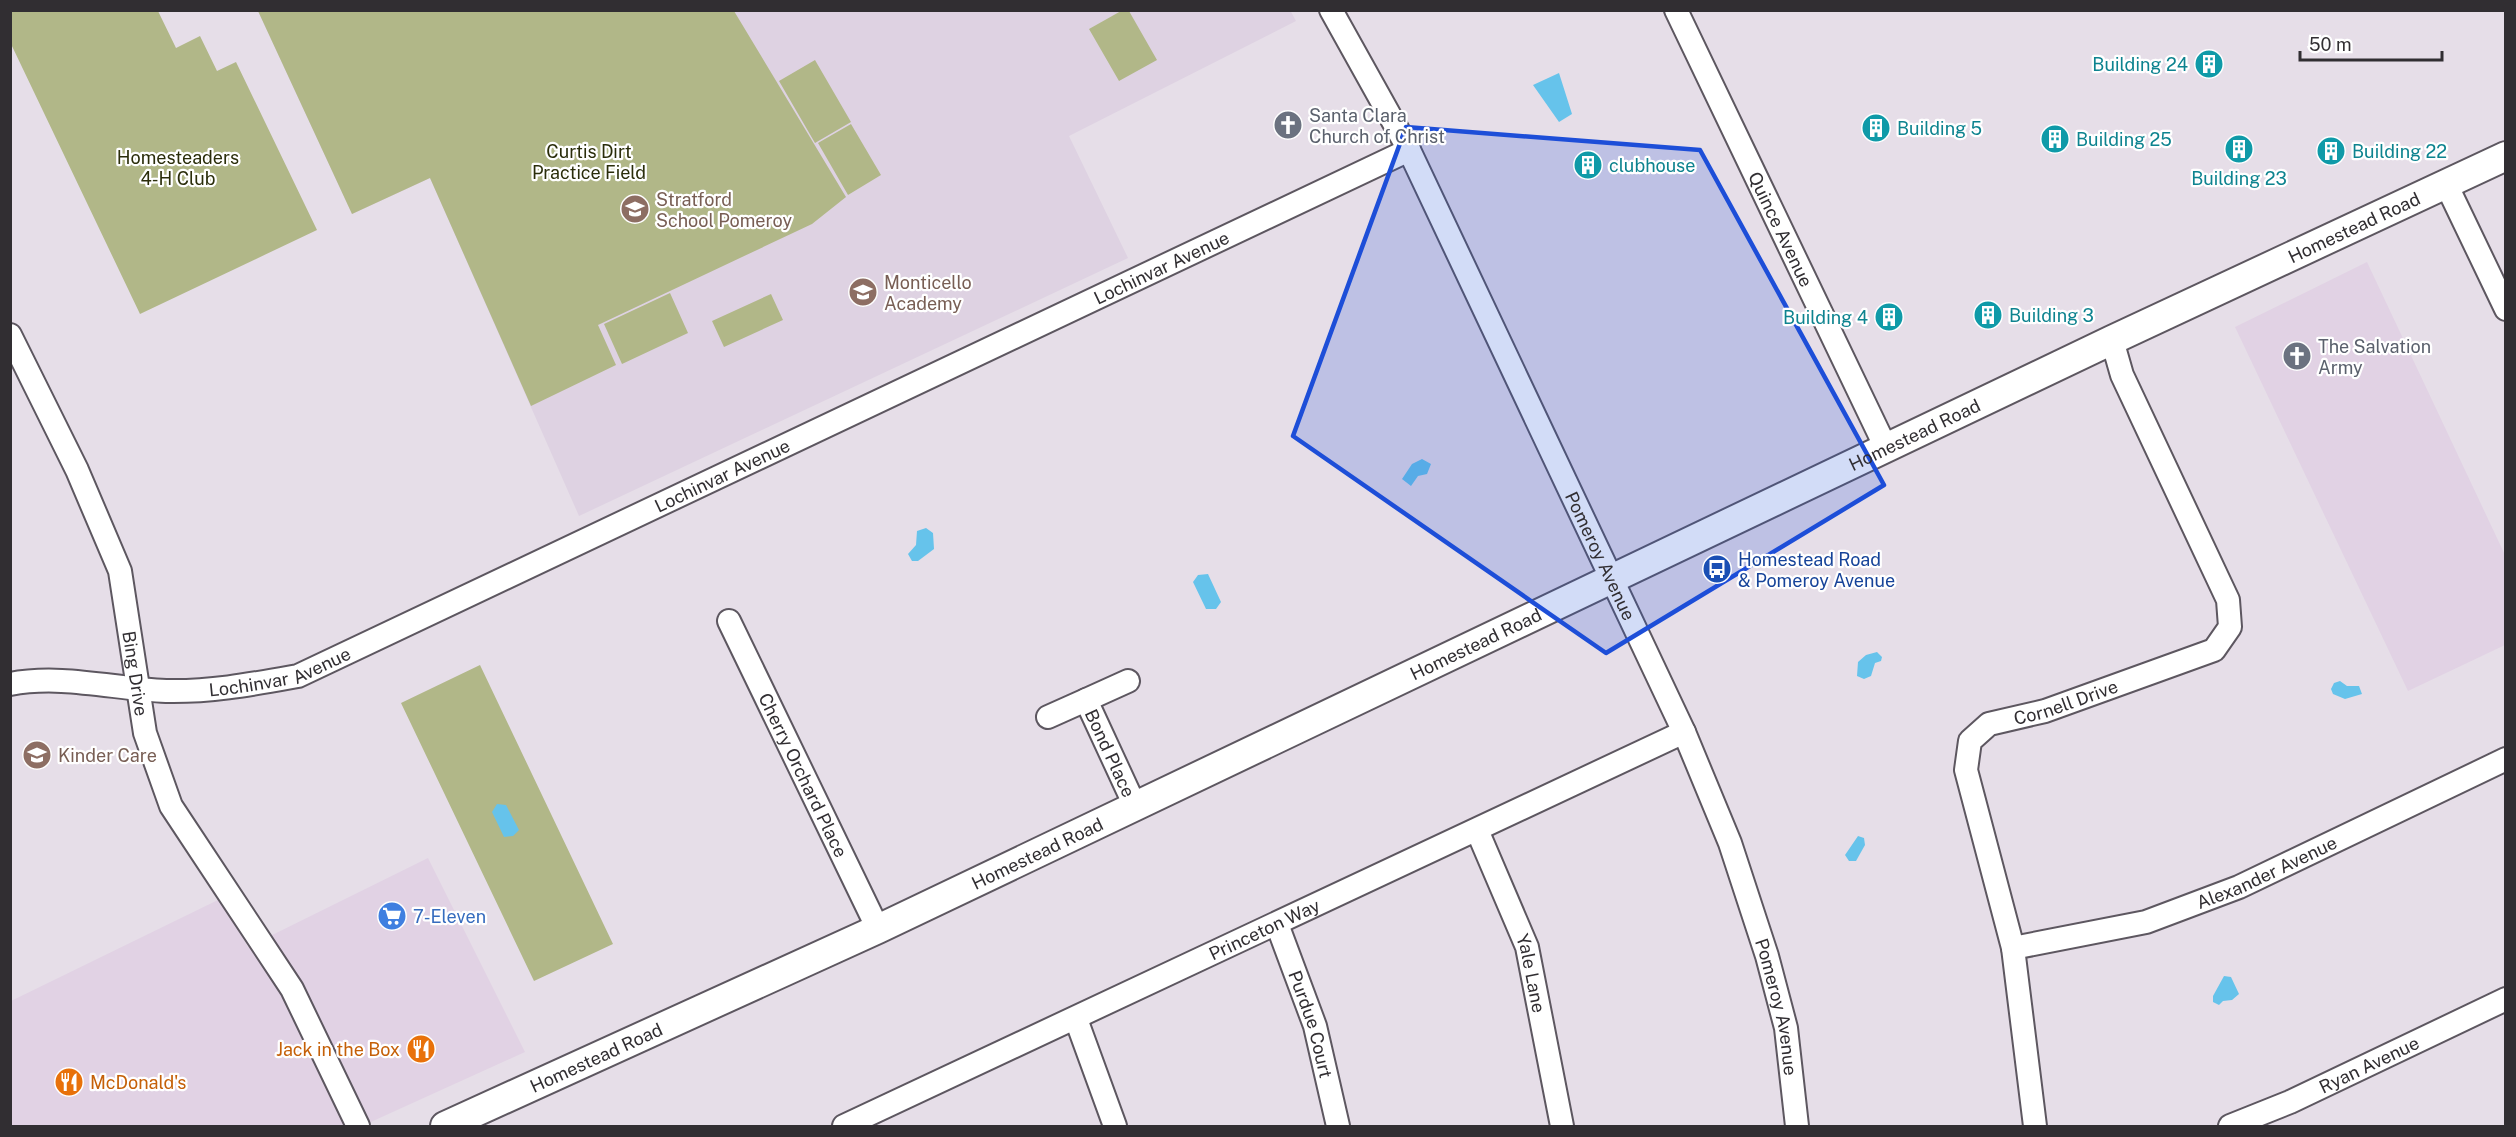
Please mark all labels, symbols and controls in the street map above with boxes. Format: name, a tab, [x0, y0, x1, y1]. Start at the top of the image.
scale bar	[2300, 24, 2442, 62]
text: 50 m	[2309, 34, 2352, 55]
building icon: Building 24	[2193, 48, 2225, 80]
place label: Building 24	[2092, 54, 2188, 75]
place label: Santa Clara Church of Christ	[1309, 105, 1445, 147]
church icon: Santa Clara Church of Christ	[1272, 109, 1304, 141]
building icon: Building 5	[1860, 112, 1892, 144]
place label: Building 5	[1897, 118, 1982, 139]
building icon: Building 25	[2039, 123, 2071, 155]
place label: Building 25	[2076, 129, 2172, 150]
building icon: Building 23	[2223, 133, 2255, 165]
building icon: Building 22	[2315, 135, 2347, 167]
park label: Curtis Dirt Practice Field	[532, 141, 646, 183]
place label: Building 22	[2352, 141, 2447, 162]
park label: Homesteaders 4-H Club	[117, 147, 239, 189]
building icon: clubhouse	[1572, 149, 1604, 181]
place label: clubhouse	[1609, 155, 1695, 176]
street label: Quince Avenue	[1745, 168, 1818, 290]
place label: Building 23	[2191, 168, 2287, 189]
street label: Homestead Road	[2285, 187, 2423, 267]
place label: Stratford School Pomeroy	[656, 189, 792, 231]
school or university icon: Stratford School Pomeroy	[619, 193, 651, 225]
street label: Lochinvar Avenue	[1090, 226, 1232, 308]
place label: Monticello Academy	[884, 272, 972, 314]
school or university icon: Monticello Academy	[847, 276, 879, 308]
building icon: Building 3	[1972, 299, 2004, 331]
building icon: Building 4	[1873, 301, 1905, 333]
place label: Building 3	[2009, 305, 2094, 326]
place label: Building 4	[1783, 307, 1868, 328]
place label: The Salvation Army	[2318, 336, 2431, 378]
church icon: The Salvation Army	[2281, 340, 2313, 372]
street label: Homestead Road	[1845, 394, 1983, 475]
street label: Lochinvar Avenue	[651, 434, 793, 516]
street label: Pomeroy Avenue	[1561, 488, 1640, 624]
place label: Homestead Road & Pomeroy Avenue	[1738, 549, 1895, 591]
bus stop icon: Homestead Road & Pomeroy Avenue	[1701, 553, 1733, 585]
street label: Homestead Road	[1407, 603, 1545, 684]
street label: Bing Drive	[119, 629, 153, 717]
street label: Lochinvar Avenue	[208, 642, 354, 700]
street label: Cornell Drive	[2012, 675, 2120, 728]
street label: Cherry Orchard Place	[755, 689, 852, 861]
street label: Bond Place	[1081, 706, 1140, 800]
school or university icon: Kinder Care	[21, 739, 53, 771]
place label: Kinder Care	[58, 745, 157, 766]
street label: Homestead Road	[968, 813, 1106, 893]
street label: Alexander Avenue	[2193, 831, 2340, 913]
street label: Princeton Way	[1205, 894, 1323, 964]
supermarket icon: 7-Eleven	[376, 900, 408, 932]
place label: 7-Eleven	[413, 906, 486, 927]
street label: Yale Lane	[1512, 931, 1550, 1014]
street label: Pomeroy Avenue	[1751, 936, 1802, 1076]
street label: Purdue Court	[1285, 967, 1337, 1080]
street label: Homestead Road	[527, 1018, 666, 1096]
street label: Ryan Avenue	[2316, 1032, 2422, 1097]
restaurant icon: Jack in the Box	[405, 1033, 437, 1065]
place label: Jack in the Box	[276, 1039, 400, 1060]
restaurant icon: McDonald's	[53, 1066, 85, 1098]
place label: McDonald's	[90, 1072, 186, 1093]

